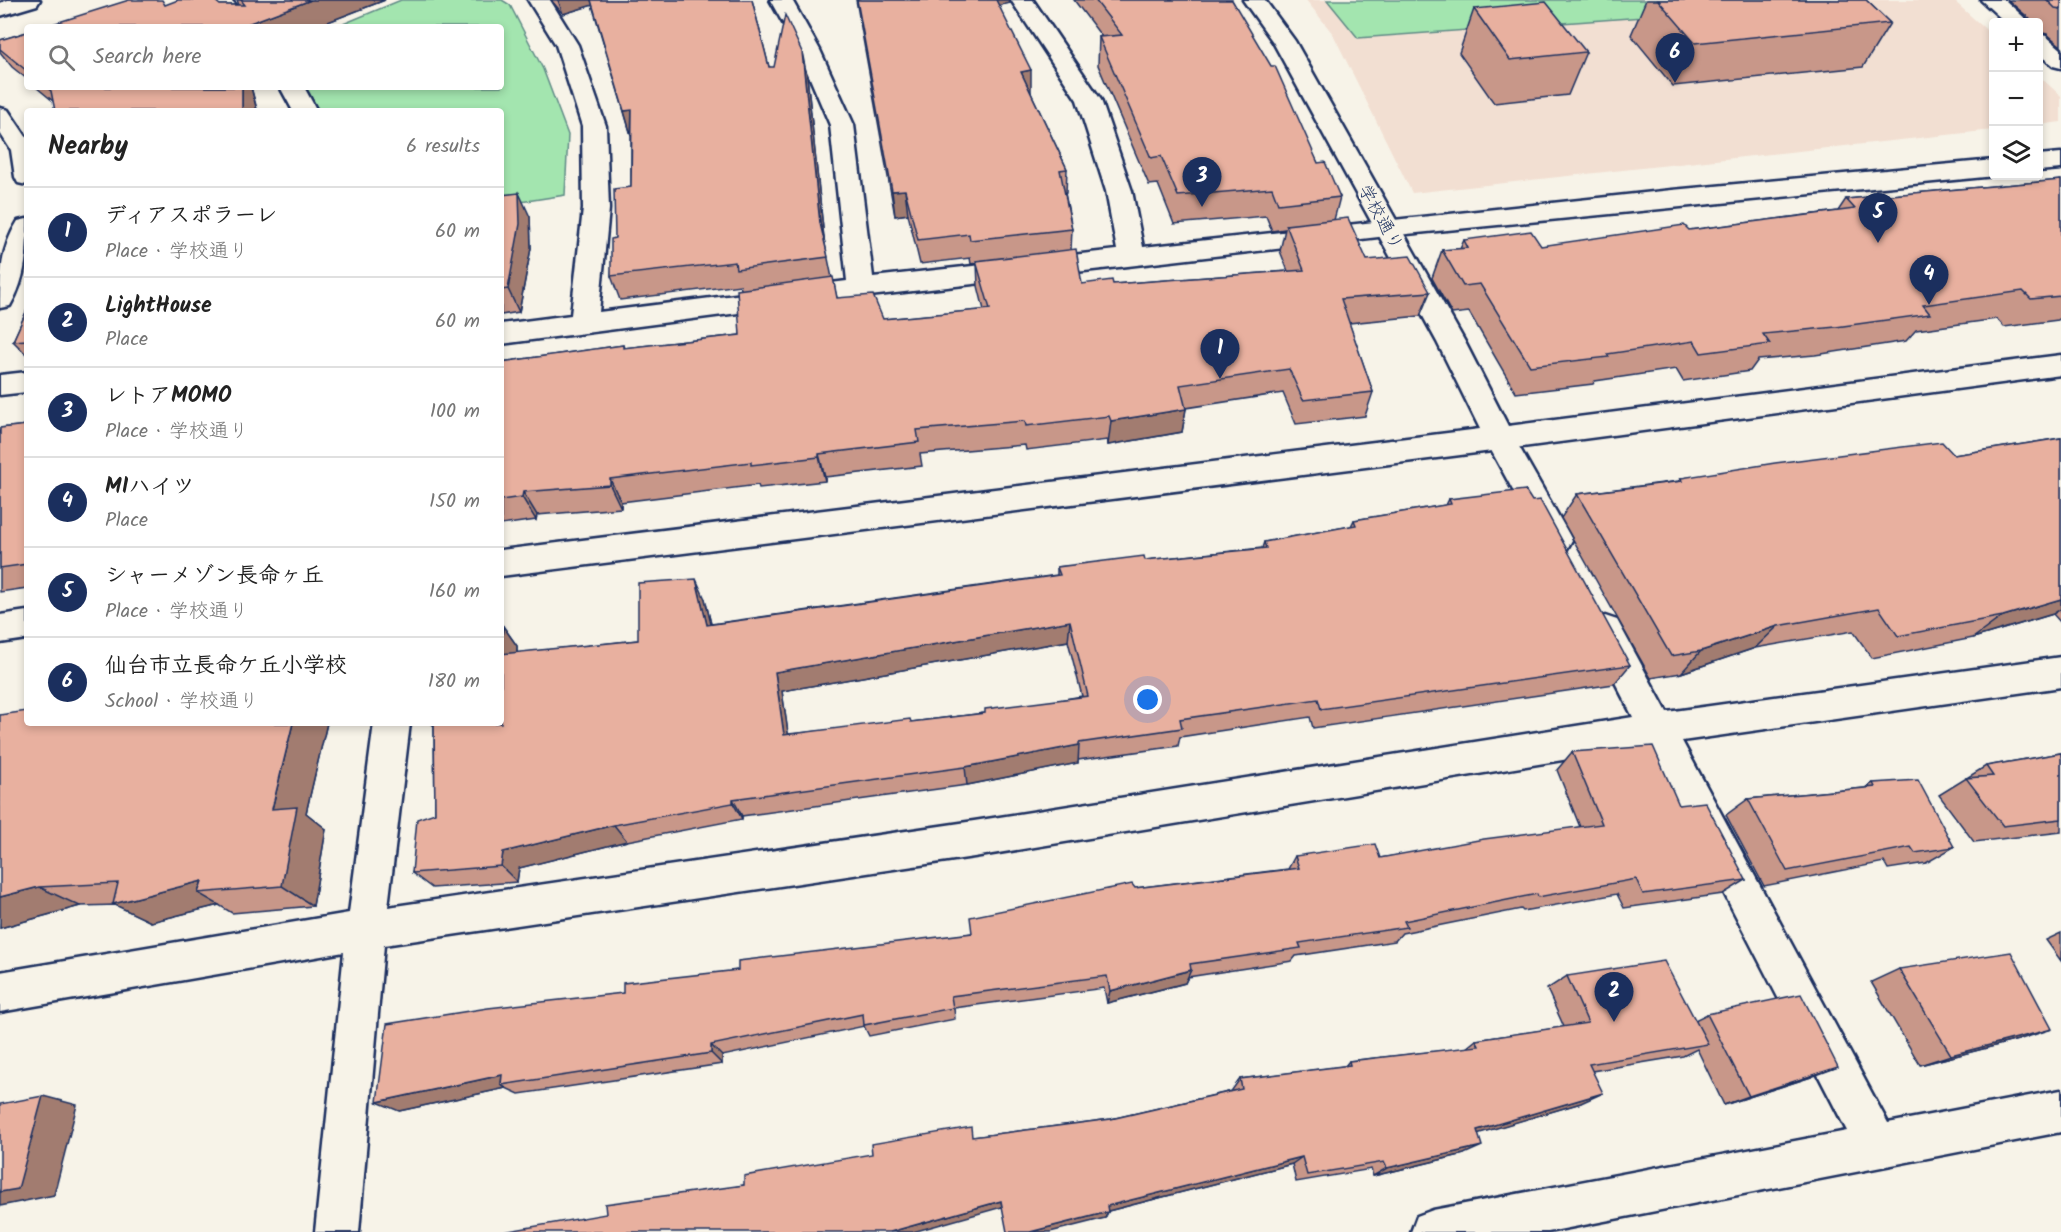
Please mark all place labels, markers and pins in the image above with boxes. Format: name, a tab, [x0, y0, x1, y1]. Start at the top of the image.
pin: 6	[1656, 34, 1694, 83]
pin: 3	[1182, 158, 1222, 207]
pin: 5	[1858, 194, 1898, 243]
pin: 4	[1910, 256, 1948, 305]
pin: 1	[1200, 330, 1240, 379]
pin: 2	[1594, 972, 1634, 1022]

